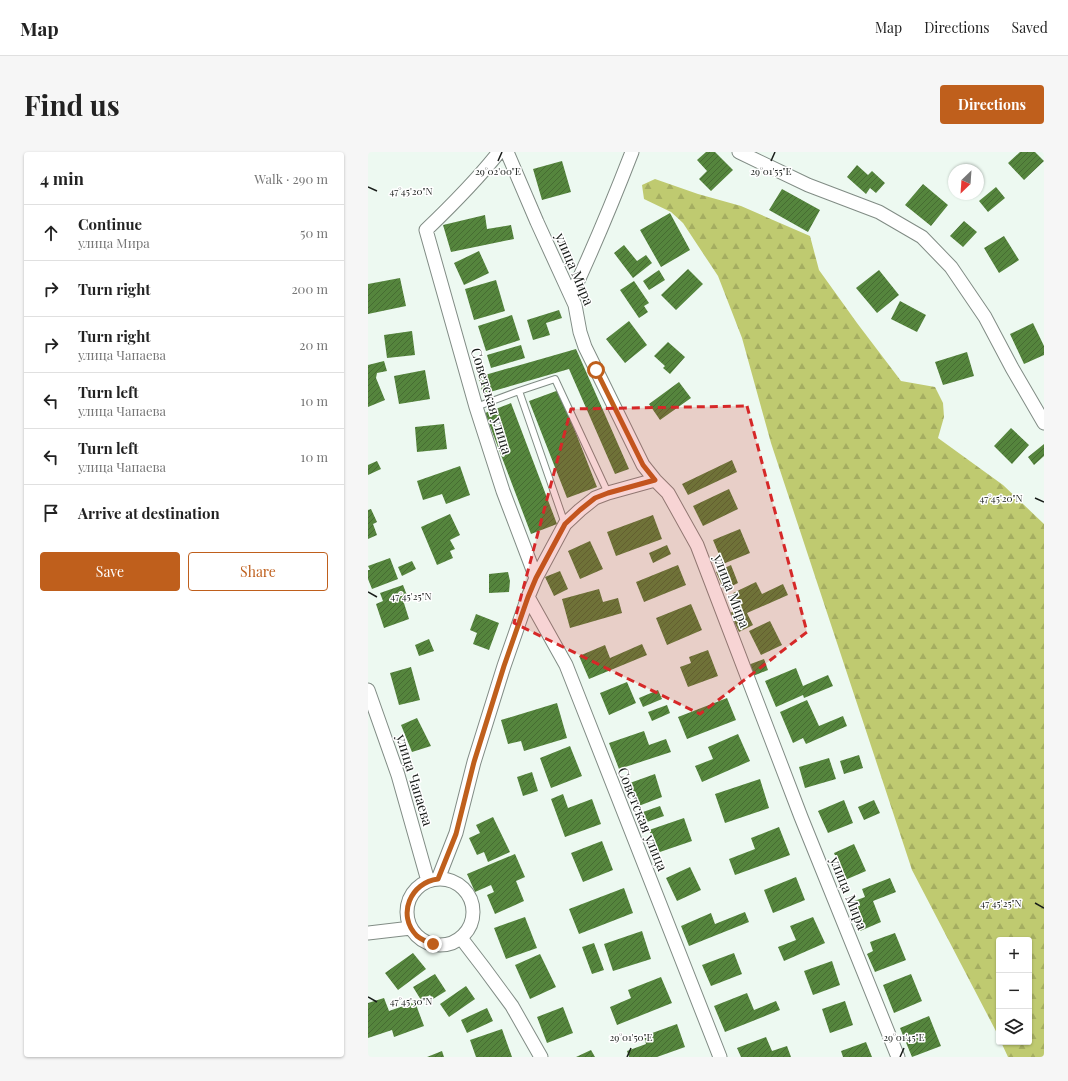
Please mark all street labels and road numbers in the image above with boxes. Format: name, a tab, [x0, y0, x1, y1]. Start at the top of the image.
street label: улица Мира	[551, 229, 599, 308]
street label: Советская улица	[467, 345, 517, 457]
street label: улица Мира	[709, 551, 755, 631]
street label: улица Чапаева	[392, 731, 438, 828]
street label: Советская улица	[614, 764, 672, 874]
street label: улица Мира	[825, 853, 872, 932]

